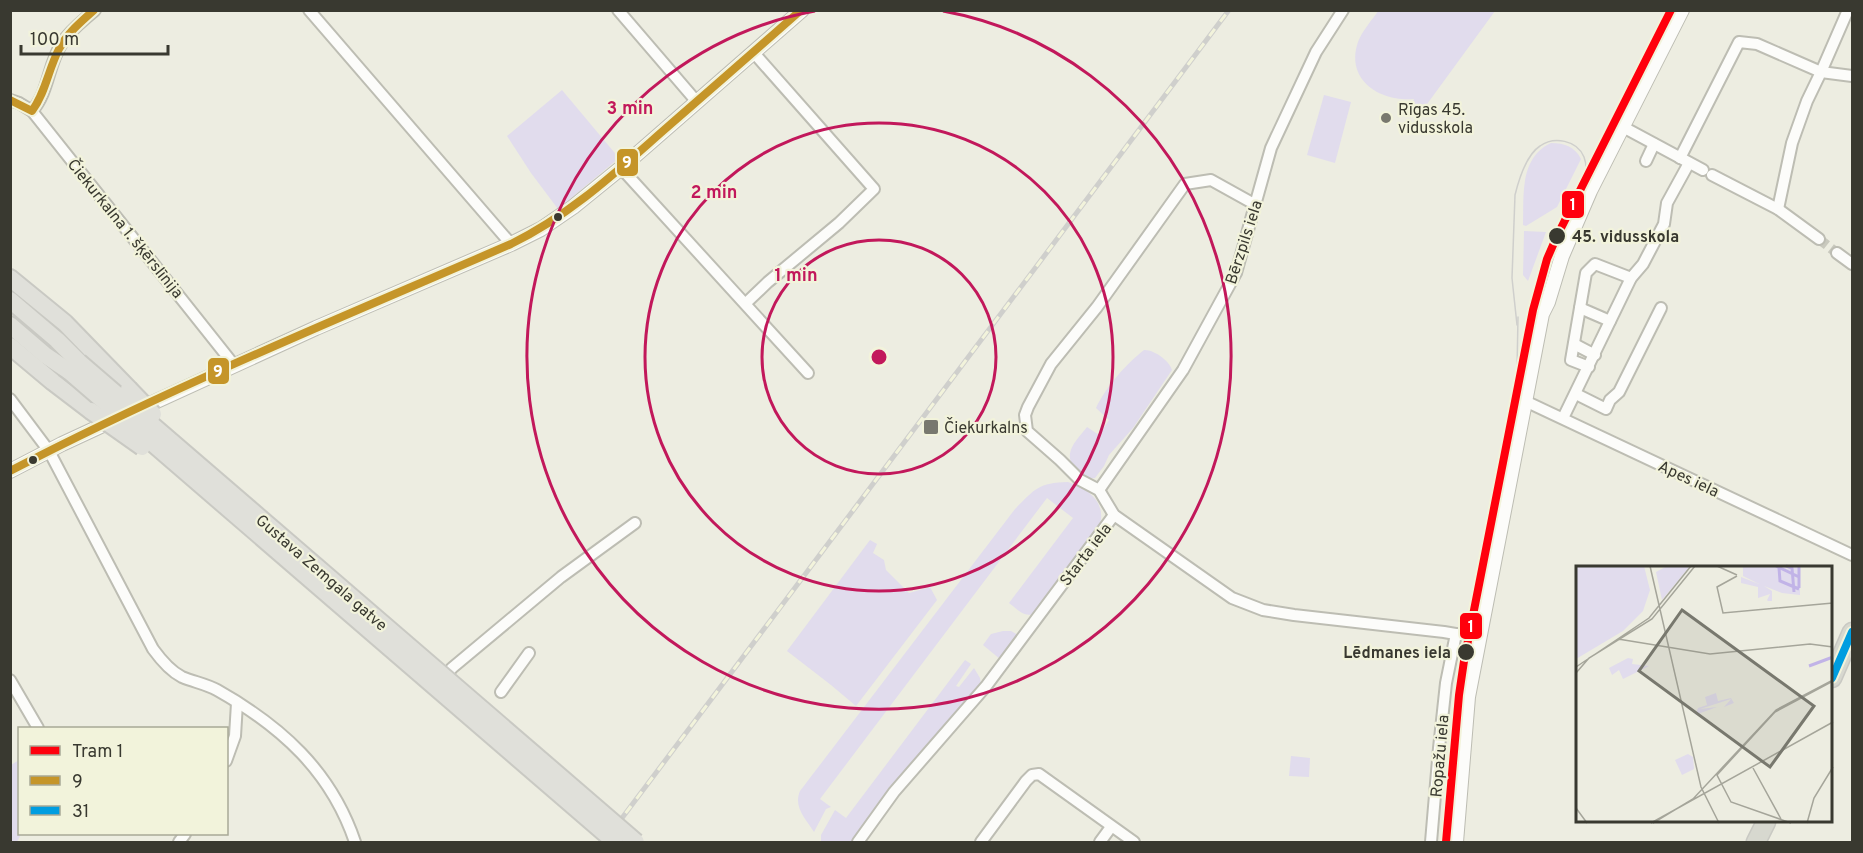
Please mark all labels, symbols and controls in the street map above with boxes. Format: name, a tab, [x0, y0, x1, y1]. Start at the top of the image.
scale bar	[21, 18, 168, 56]
text: 100 m	[30, 29, 79, 52]
text: 3 min	[607, 98, 653, 121]
place label: Rīgas 45. vidusskola	[1398, 101, 1473, 139]
marker: Rīgas 45. vidusskola	[1379, 111, 1393, 125]
line badge: 9	[616, 148, 639, 177]
street label: Čiekurkalna 1. šķērslīnija	[62, 154, 188, 303]
text: 9	[622, 154, 632, 174]
text: 2 min	[690, 182, 738, 205]
line badge: 1	[1561, 190, 1585, 219]
text: 1	[1570, 196, 1576, 216]
street label: Bērzpils iela	[1222, 198, 1268, 287]
unlabelled marker	[552, 211, 564, 223]
marker: 45. vidusskola	[1547, 226, 1567, 246]
place label: 45. vidusskola	[1572, 228, 1679, 248]
text: 1 min	[774, 265, 818, 288]
centre of rings	[869, 347, 889, 367]
line badge: 9	[207, 357, 230, 385]
text: 9	[213, 363, 223, 383]
place label: Čiekurkalns	[944, 417, 1028, 439]
marker: Čiekurkalns	[922, 418, 940, 436]
unlabelled marker	[27, 454, 39, 466]
street label: Apes iela	[1654, 457, 1722, 503]
street label: Gustava Zemgala gatve	[251, 511, 391, 636]
street label: Starta iela	[1056, 520, 1117, 591]
inset map	[1576, 566, 1833, 823]
line badge: 1	[1459, 612, 1483, 640]
text: 1	[1468, 618, 1474, 638]
marker: Lēdmanes iela	[1456, 642, 1476, 662]
place label: Lēdmanes iela	[1343, 644, 1451, 664]
street label: Ropažu iela	[1427, 714, 1455, 798]
legend	[18, 727, 228, 835]
text: Tram 1	[72, 741, 123, 764]
text: 9	[72, 771, 83, 794]
text: 31	[72, 801, 90, 824]

